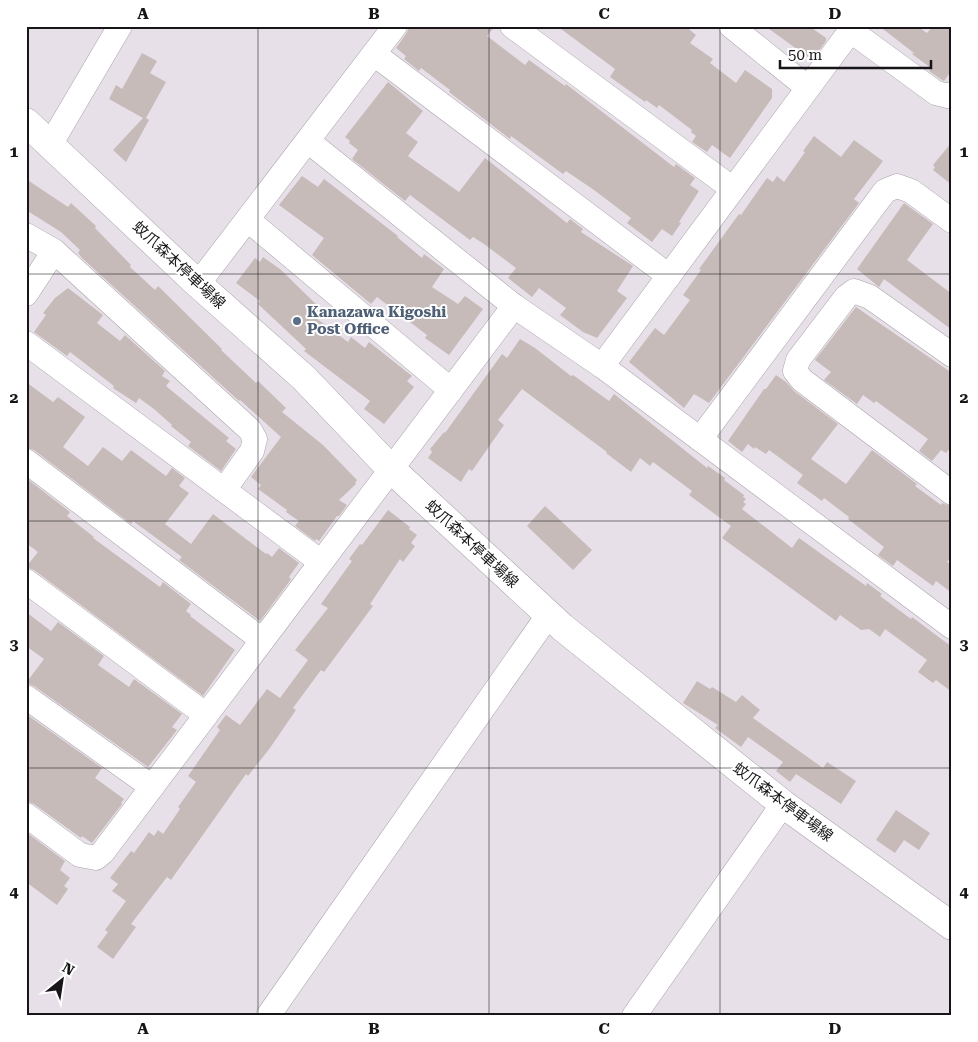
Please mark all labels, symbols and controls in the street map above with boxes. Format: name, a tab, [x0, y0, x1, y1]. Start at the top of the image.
text: A	[137, 4, 149, 23]
text: B	[368, 4, 380, 23]
text: C	[598, 4, 610, 23]
text: D	[829, 4, 842, 23]
scale bar	[780, 38, 932, 70]
text: 50 m	[788, 46, 823, 64]
text: 1	[10, 142, 19, 161]
text: 1	[960, 142, 969, 161]
street label: 蚊爪森本停車場線	[129, 217, 229, 313]
place label: Kanazawa Kigoshi Post Office	[307, 303, 446, 338]
marker: Kanazawa Kigoshi Post Office	[291, 315, 303, 327]
text: 2	[10, 388, 19, 407]
text: 2	[960, 388, 969, 407]
street label: 蚊爪森本停車場線	[422, 496, 522, 592]
text: 3	[10, 635, 19, 654]
text: 3	[960, 635, 969, 654]
street label: 蚊爪森本停車場線	[730, 759, 836, 845]
text: 4	[10, 882, 19, 901]
text: 4	[960, 882, 969, 901]
north arrow	[38, 954, 88, 1004]
text: N	[60, 959, 77, 978]
text: A	[137, 1019, 149, 1038]
text: B	[368, 1019, 380, 1038]
text: C	[598, 1019, 610, 1038]
text: D	[829, 1019, 842, 1038]

